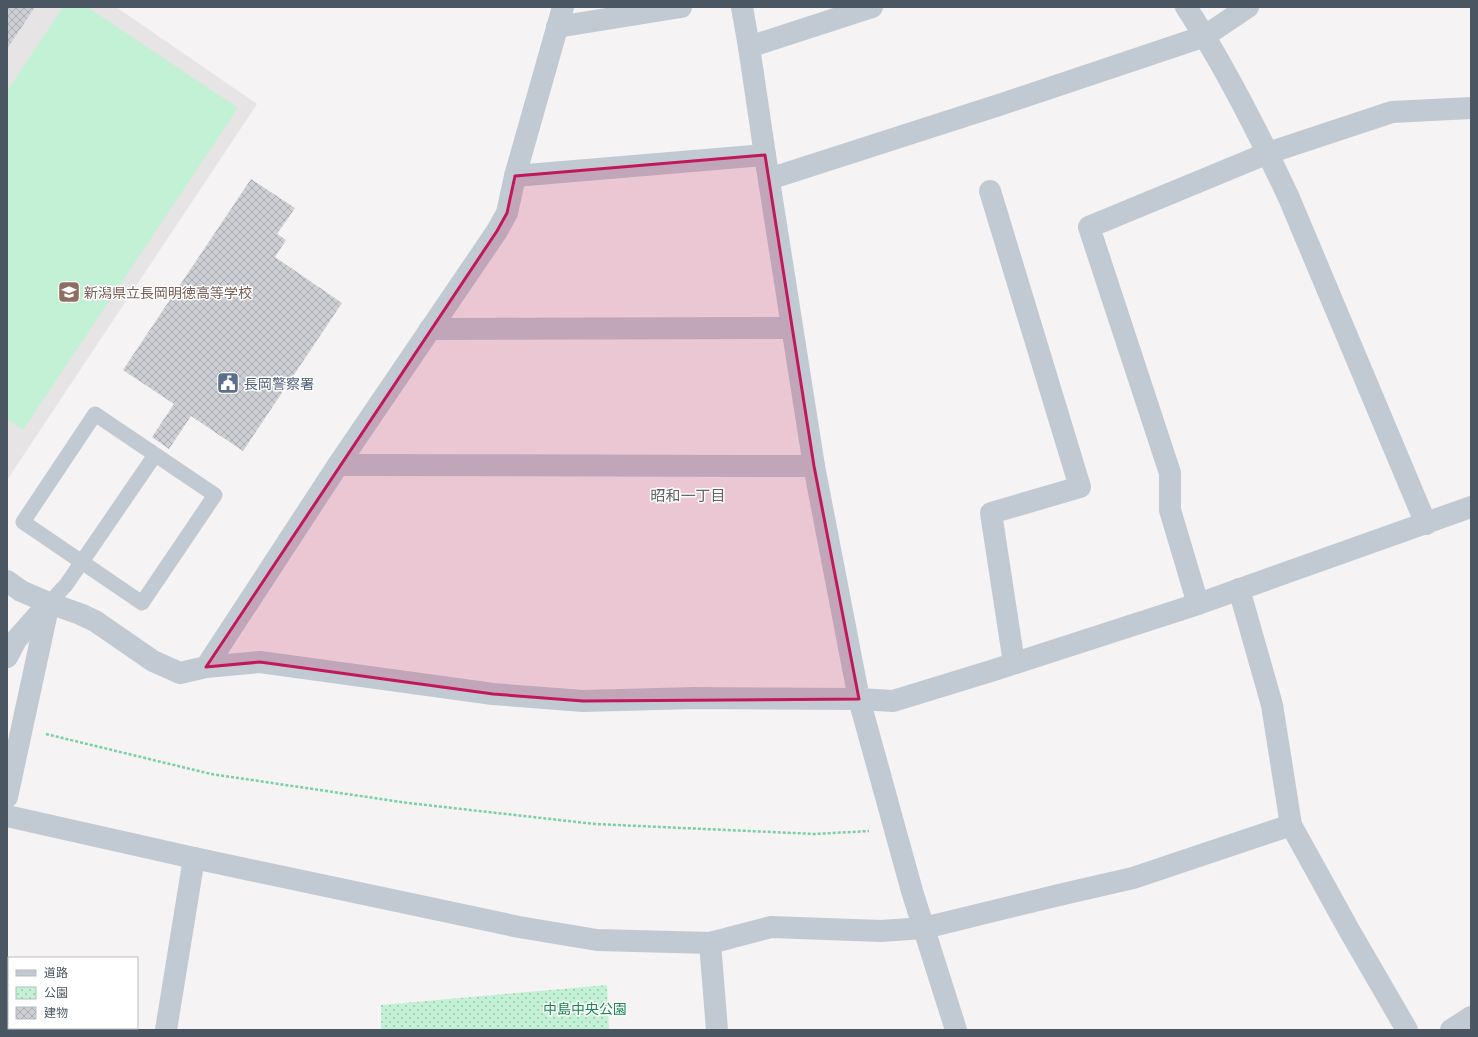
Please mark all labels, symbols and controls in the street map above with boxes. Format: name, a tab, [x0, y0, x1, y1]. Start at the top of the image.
school or university icon: 新潟県立長岡明徳高等学校	[56, 279, 82, 305]
place label: 新潟県立長岡明徳高等学校	[84, 284, 252, 301]
public building icon: 長岡警察署	[215, 370, 241, 396]
place label: 長岡警察署	[244, 375, 314, 392]
district label: 昭和一丁目	[650, 486, 726, 505]
legend	[8, 957, 138, 1029]
text: 道路	[44, 965, 68, 980]
text: 公園	[44, 985, 68, 1000]
park label: 中島中央公園	[543, 1000, 627, 1017]
text: 建物	[44, 1005, 68, 1020]

